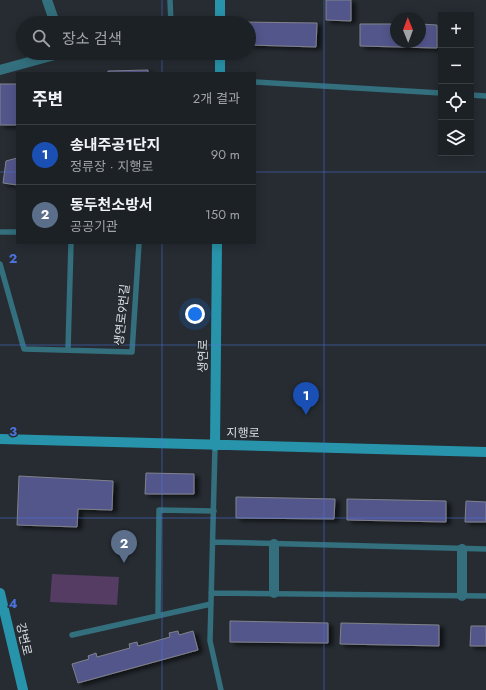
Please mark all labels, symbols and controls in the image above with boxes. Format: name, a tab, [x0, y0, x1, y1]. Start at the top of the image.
north arrow	[390, 12, 426, 48]
map controls	[438, 12, 474, 156]
button: +	[438, 12, 474, 48]
search box	[16, 16, 256, 60]
icon: search	[30, 27, 52, 49]
text: 장소 검색	[62, 28, 122, 50]
button: −	[438, 48, 474, 84]
button: locate	[438, 84, 474, 120]
text: 주변	[32, 87, 63, 111]
text: 2개 결과	[193, 89, 240, 108]
button: layers	[438, 120, 474, 156]
text: 송내주공1단지	[70, 134, 160, 156]
text: 1	[42, 145, 48, 164]
text: 90 m	[211, 145, 240, 164]
text: 정류장 · 지행로	[70, 157, 153, 176]
text: 동두천소방서	[70, 194, 153, 216]
text: 2	[41, 205, 49, 224]
text: 150 m	[205, 205, 240, 224]
text: 공공기관	[70, 217, 118, 236]
text: 2	[9, 249, 17, 268]
street label: 생연로9번길	[110, 283, 134, 347]
your location	[185, 304, 205, 324]
street label: 생연로	[194, 339, 212, 373]
pin: 1	[293, 382, 319, 415]
text: 3	[9, 422, 17, 441]
street label: 지행로	[226, 424, 260, 442]
pin: 2	[111, 530, 137, 563]
text: 4	[8, 594, 18, 613]
street label: 강변로	[12, 621, 36, 657]

